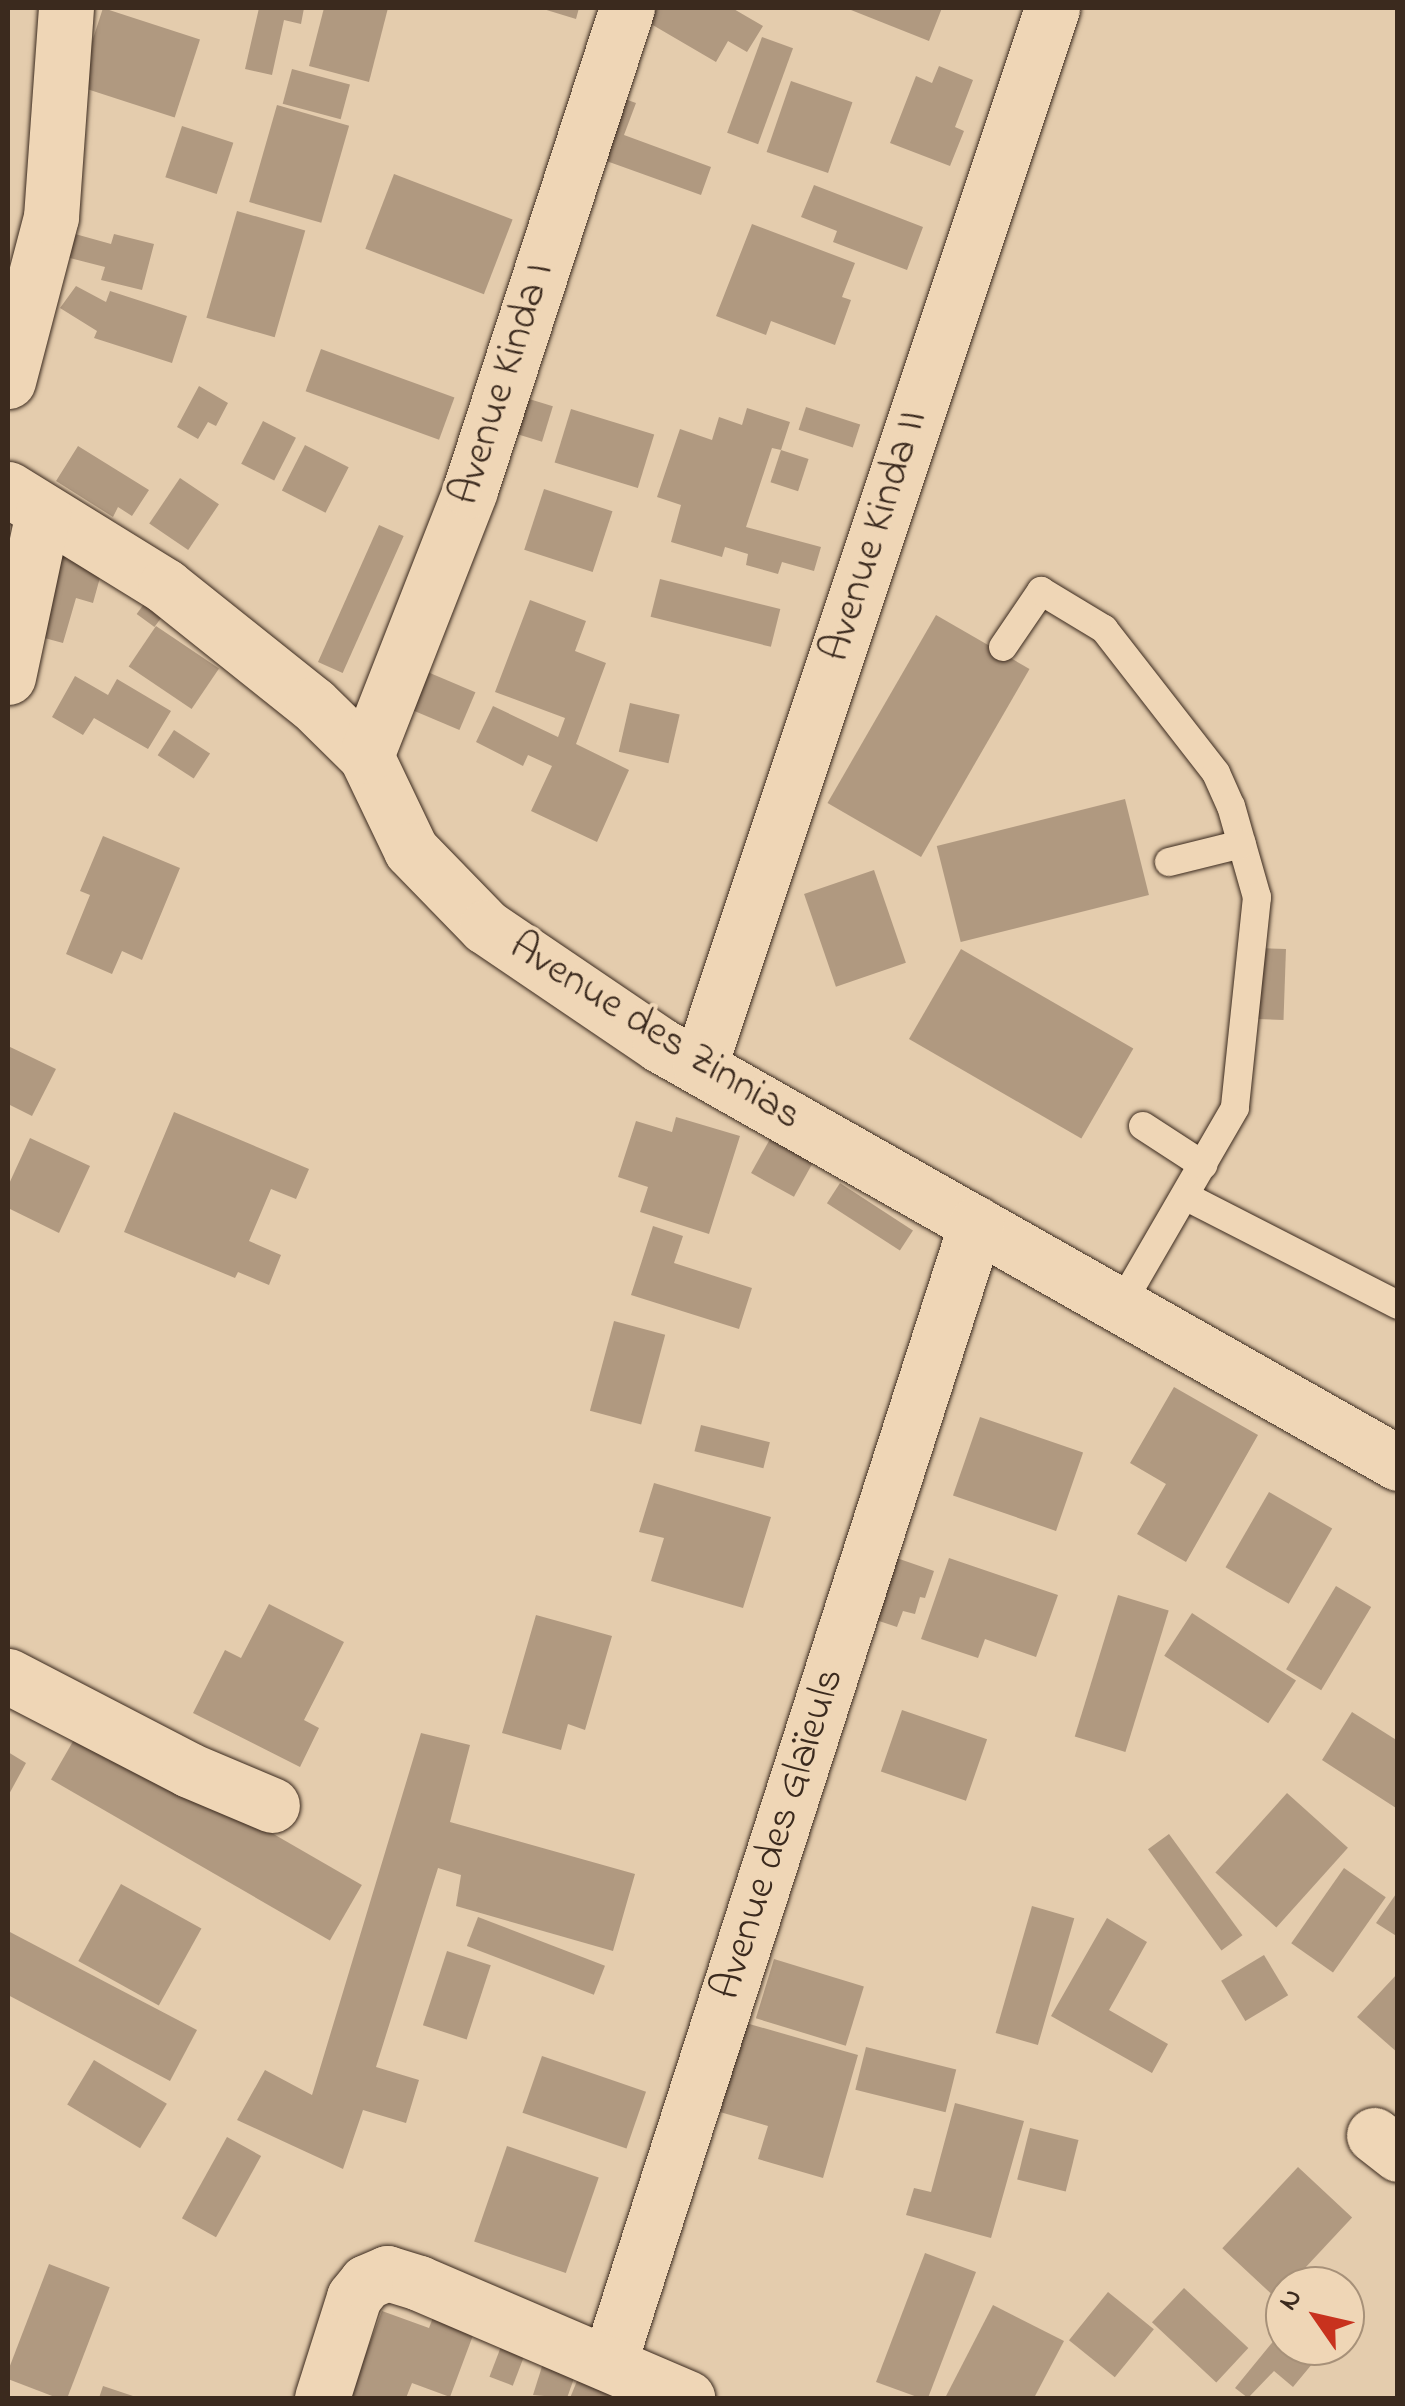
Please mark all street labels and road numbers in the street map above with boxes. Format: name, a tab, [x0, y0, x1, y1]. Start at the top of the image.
street label: Avenue Kinda I	[440, 257, 566, 511]
street label: Avenue Kinda II	[811, 404, 939, 668]
street label: Avenue des Zinnias	[500, 922, 810, 1142]
street label: Avenue des Glaïeuls	[702, 1662, 856, 2006]

